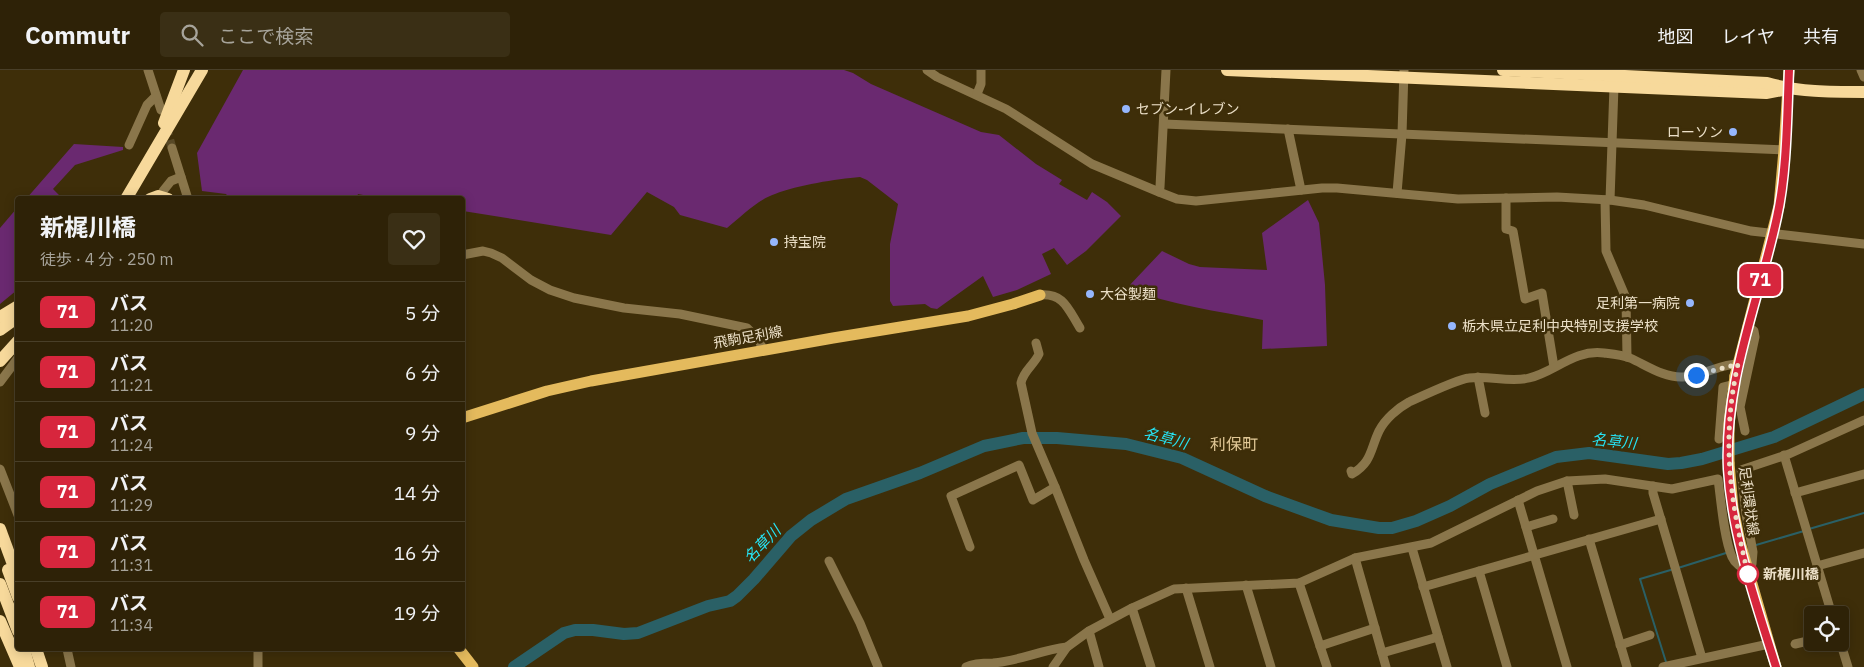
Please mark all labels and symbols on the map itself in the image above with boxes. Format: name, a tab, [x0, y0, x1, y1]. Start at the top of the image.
place label: セブン-イレブン	[1136, 100, 1240, 118]
marker: セブン-イレブン	[1120, 103, 1132, 115]
place label: ローソン	[1667, 123, 1723, 141]
marker: ローソン	[1727, 126, 1739, 138]
place label: 持宝院	[784, 233, 826, 251]
marker: 持宝院	[768, 236, 780, 248]
line badge: 71	[1738, 264, 1782, 296]
place label: 大谷製麺	[1100, 285, 1156, 303]
marker: 大谷製麺	[1084, 288, 1096, 300]
place label: 足利第一病院	[1596, 294, 1680, 312]
marker: 足利第一病院	[1684, 297, 1696, 309]
place label: 栃木県立足利中央特別支援学校	[1462, 317, 1658, 335]
marker: 栃木県立足利中央特別支援学校	[1446, 320, 1458, 332]
street label: 飛駒足利線	[712, 322, 784, 352]
your location	[1684, 363, 1709, 388]
water label: 名草川	[1142, 423, 1192, 454]
water label: 名草川	[1591, 429, 1639, 453]
district label: 利保町	[1210, 434, 1258, 454]
street label: 足利環状線	[1735, 465, 1763, 537]
water label: 名草川	[740, 520, 786, 567]
marker: 新梶川橋	[1737, 563, 1759, 585]
place label: 新梶川橋	[1763, 565, 1819, 583]

